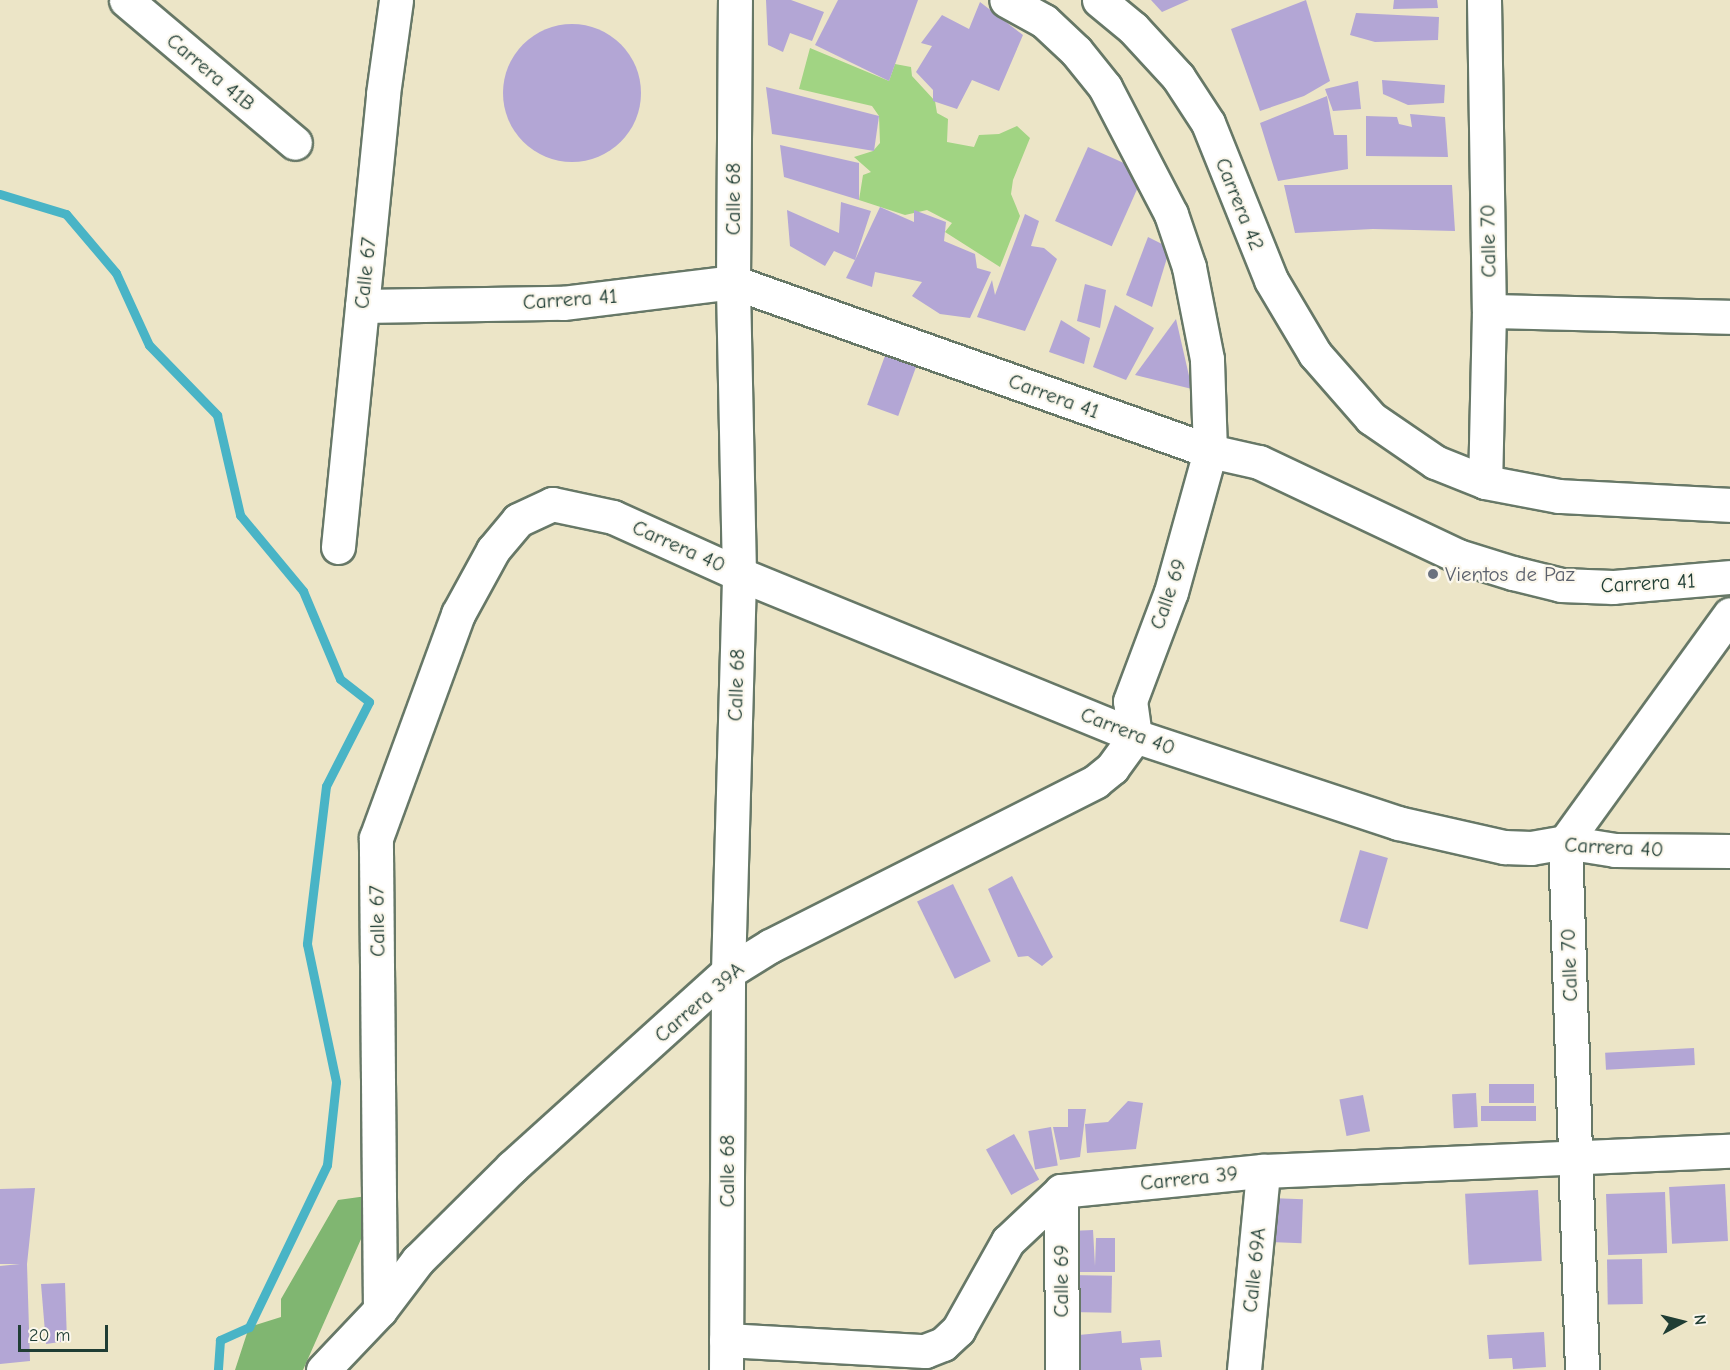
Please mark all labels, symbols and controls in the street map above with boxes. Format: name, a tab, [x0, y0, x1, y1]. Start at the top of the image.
street label: Carrera 41B	[162, 28, 260, 116]
street label: Carrera 42	[1210, 154, 1270, 254]
street label: Calle 68	[720, 163, 746, 235]
street label: Calle 70	[1475, 204, 1501, 278]
street label: Calle 67	[349, 236, 381, 310]
street label: Carrera 41	[522, 283, 618, 315]
street label: Carrera 41	[1005, 368, 1103, 424]
street label: Carrera 40	[629, 514, 729, 578]
street label: Calle 69	[1144, 555, 1192, 633]
place label: Vientos de Paz	[1445, 561, 1575, 587]
marker: Vientos de Paz	[1426, 567, 1440, 581]
street label: Carrera 41	[1600, 568, 1696, 598]
street label: Calle 68	[722, 648, 750, 722]
street label: Carrera 40	[1077, 701, 1179, 761]
street label: Carrera 40	[1564, 832, 1664, 862]
street label: Calle 67	[364, 885, 390, 957]
street label: Calle 70	[1555, 928, 1583, 1002]
street label: Carrera 39A	[649, 956, 749, 1048]
street label: Calle 68	[714, 1135, 740, 1207]
street label: Carrera 39	[1139, 1160, 1239, 1196]
street label: Calle 69A	[1237, 1226, 1271, 1314]
street label: Calle 69	[1048, 1245, 1074, 1317]
north arrow	[1652, 1292, 1712, 1352]
scale bar	[21, 1313, 111, 1351]
text: N	[1690, 1314, 1709, 1326]
text: 20 m	[29, 1325, 70, 1346]

